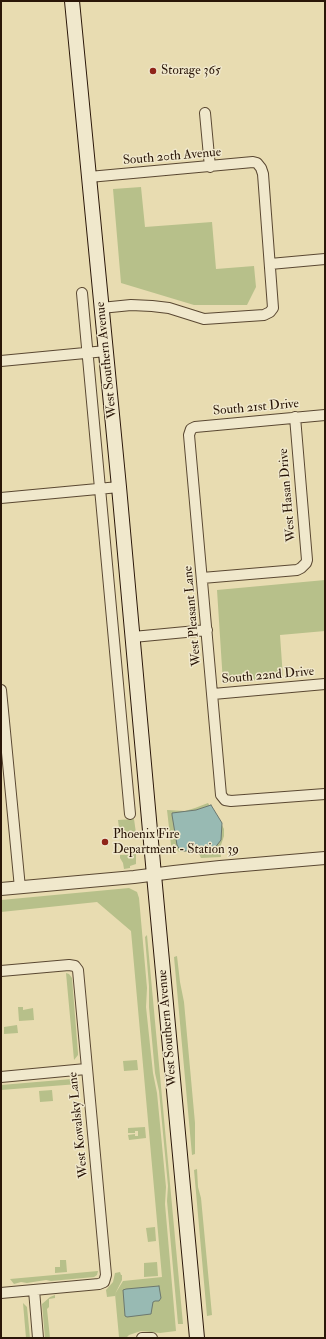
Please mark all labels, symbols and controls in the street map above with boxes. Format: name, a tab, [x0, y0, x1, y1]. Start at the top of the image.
place label: Storage 365	[161, 63, 221, 79]
marker: Storage 365	[148, 66, 158, 76]
street label: South 20th Avenue	[122, 145, 222, 169]
street label: West Southern Avenue	[93, 301, 121, 419]
street label: South 21st Drive	[212, 396, 300, 420]
street label: West Hasan Drive	[276, 448, 300, 542]
street label: West Pleasant Lane	[181, 565, 205, 667]
street label: South 22nd Drive	[221, 664, 315, 688]
place label: Phoenix Fire Department - Station 39	[113, 827, 239, 858]
marker: Phoenix Fire Department - Station 39	[100, 837, 110, 847]
street label: West Southern Avenue	[155, 969, 181, 1087]
street label: West Kowalsky Lane	[66, 1071, 92, 1179]

